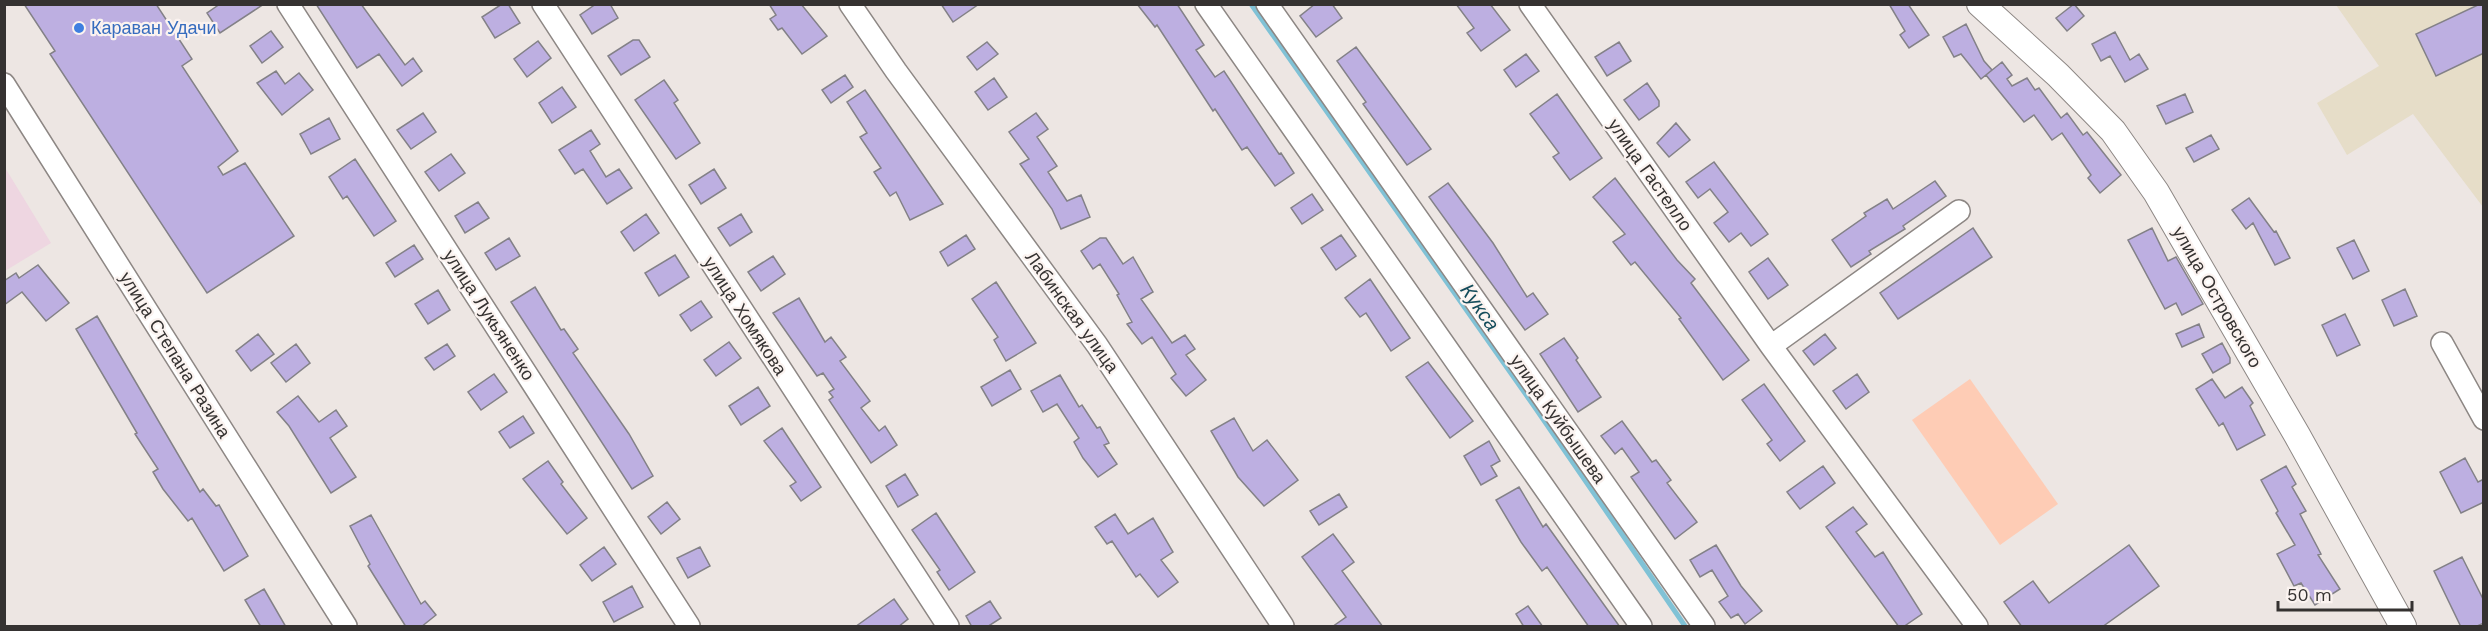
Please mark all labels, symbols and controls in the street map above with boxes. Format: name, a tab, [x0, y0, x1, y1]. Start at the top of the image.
place label: Караван Удачи	[91, 17, 217, 38]
marker: Караван Удачи	[72, 21, 86, 35]
street label: улица Гастелло	[1604, 115, 1697, 235]
street label: улица Островского	[2168, 222, 2266, 371]
street label: улица Лукьяненко	[439, 245, 540, 384]
street label: Лабинская улица	[1021, 247, 1124, 377]
street label: улица Хомякова	[699, 253, 792, 380]
street label: улица Степана Разина	[116, 268, 236, 443]
water label: Кукса	[1455, 279, 1505, 335]
street label: улица Куйбышева	[1506, 350, 1611, 488]
scale bar	[2278, 574, 2412, 612]
text: 50 m	[2287, 584, 2332, 605]

